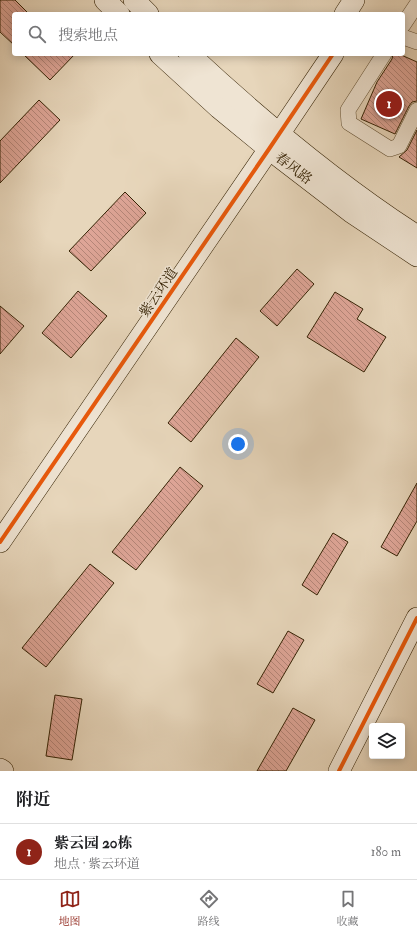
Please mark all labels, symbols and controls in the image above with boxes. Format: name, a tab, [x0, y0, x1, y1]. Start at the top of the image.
search box	[12, 12, 405, 56]
icon: search	[26, 23, 48, 45]
text: 搜索地点	[58, 26, 118, 45]
pin: 1	[376, 89, 402, 119]
street label: 春风路	[272, 149, 316, 188]
street label: 紫云环道	[136, 264, 181, 320]
your location	[228, 434, 248, 454]
map controls	[369, 723, 405, 759]
button: layers	[369, 723, 405, 759]
text: 附近	[16, 789, 50, 810]
text: 紫云园 20栋	[54, 834, 132, 853]
text: 1	[27, 844, 31, 860]
text: 180 m	[371, 844, 401, 860]
text: 地点 · 紫云环道	[54, 856, 140, 872]
tab: 地图	[59, 888, 81, 928]
tab: 路线	[198, 888, 220, 928]
tab: 收藏	[337, 888, 359, 928]

